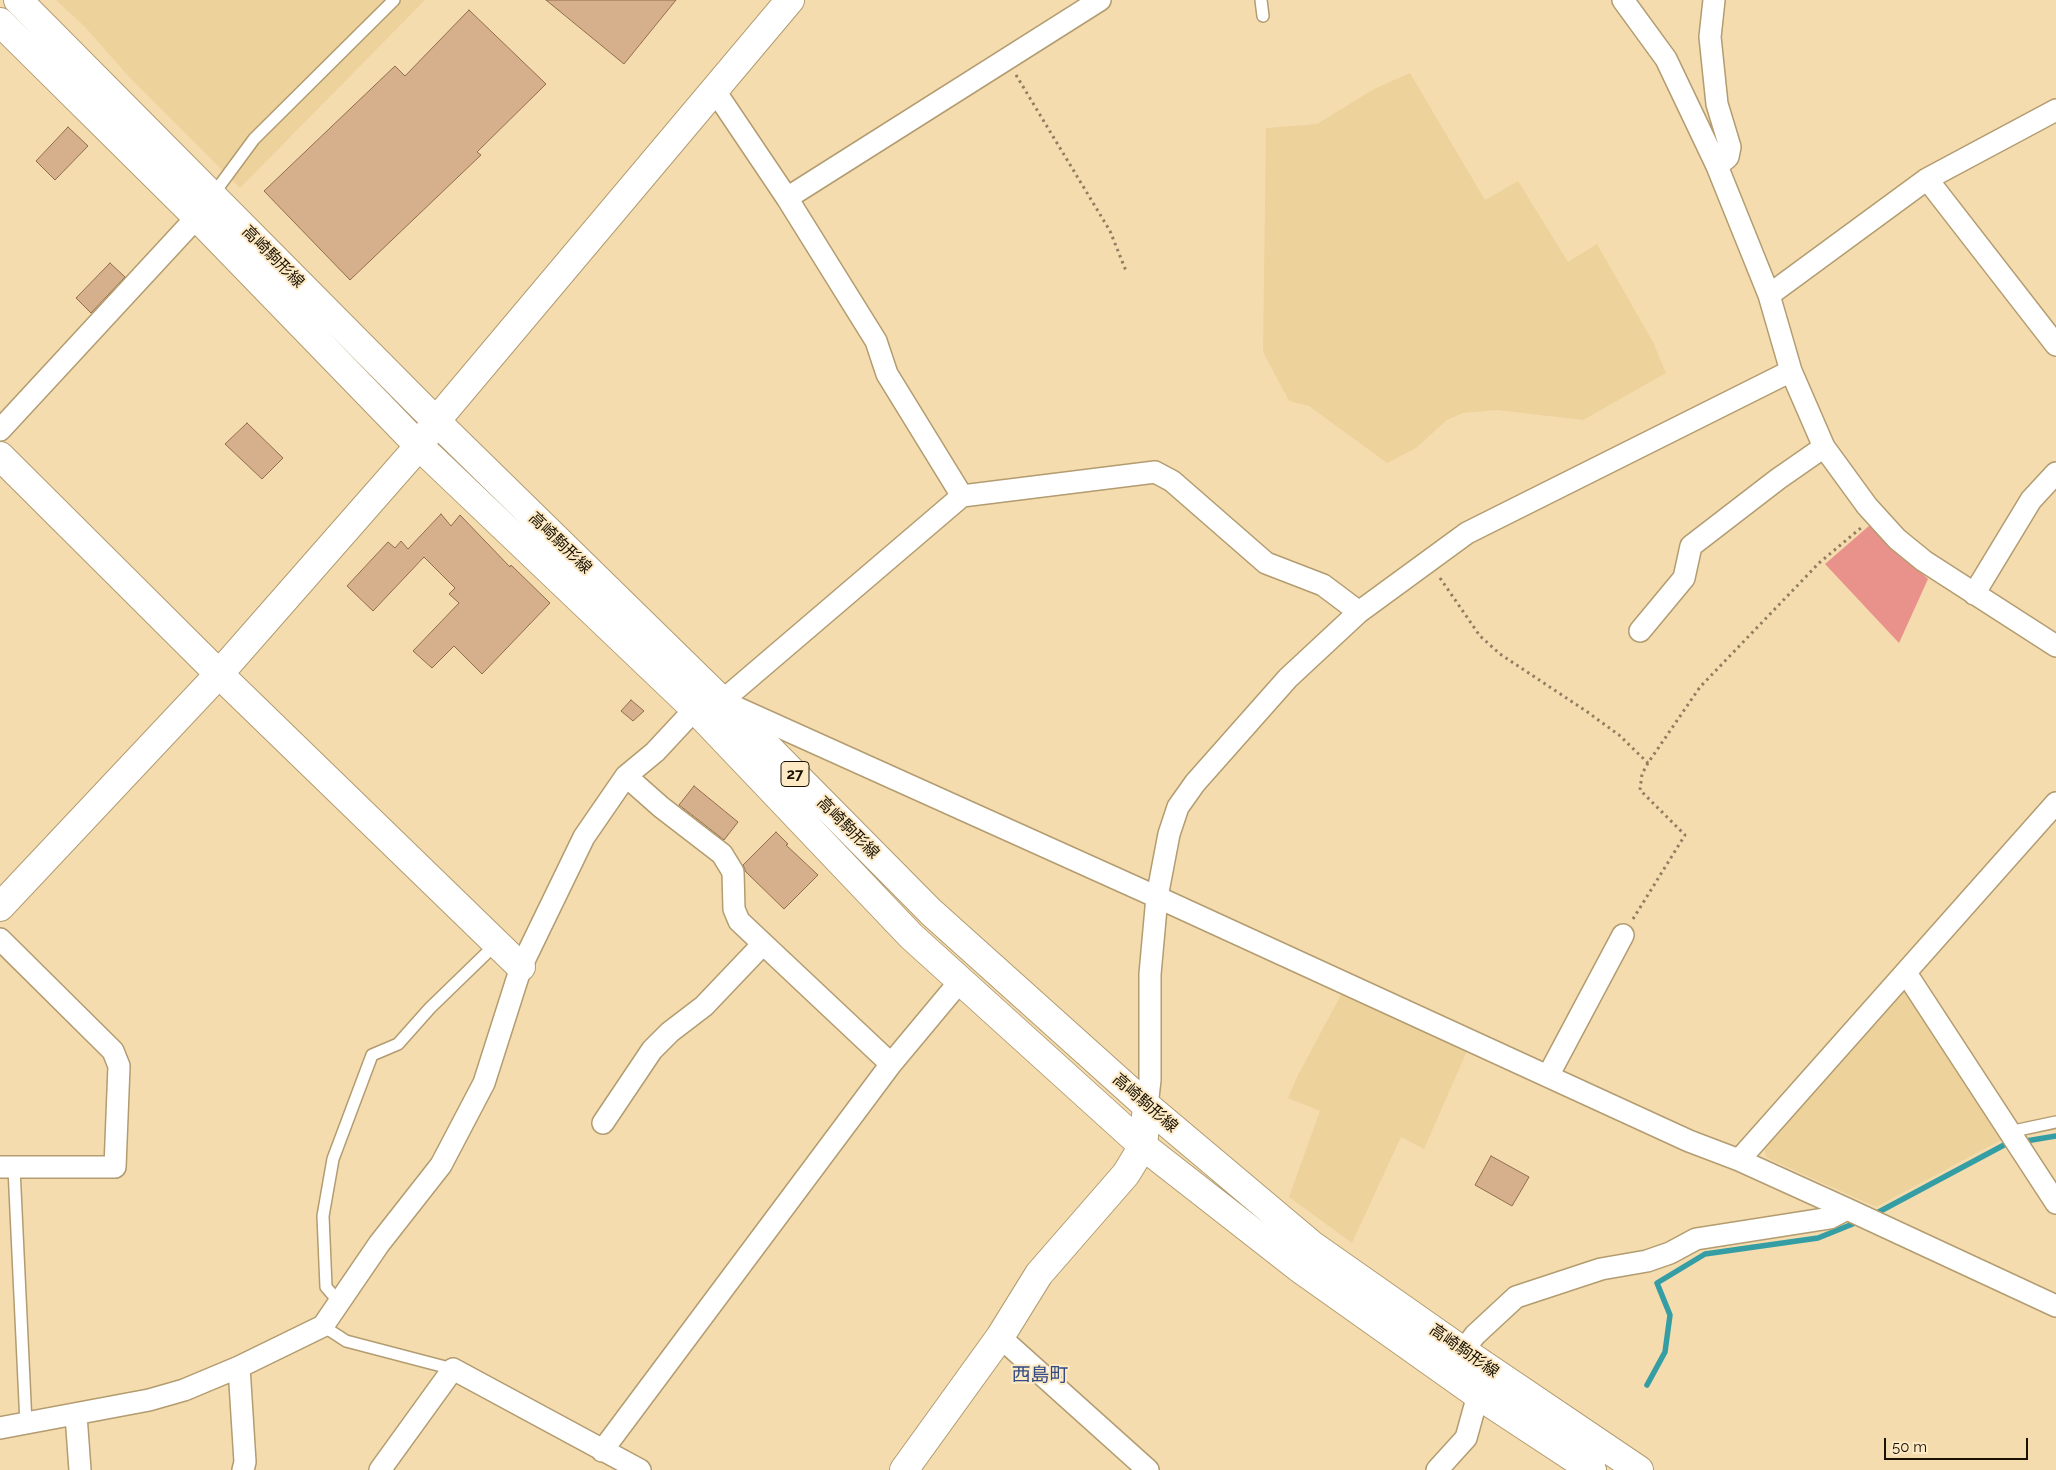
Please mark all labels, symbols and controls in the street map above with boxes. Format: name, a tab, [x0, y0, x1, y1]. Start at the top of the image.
street label: 高崎駒形線	[238, 222, 308, 292]
street label: 高崎駒形線	[525, 508, 595, 578]
road number: 27	[781, 762, 809, 786]
street label: 高崎駒形線	[813, 793, 883, 863]
street label: 高崎駒形線	[1109, 1070, 1181, 1136]
street label: 高崎駒形線	[1426, 1320, 1502, 1382]
district label: 西島町	[1012, 1364, 1068, 1386]
scale bar	[1886, 1428, 2030, 1460]
text: 50 m	[1892, 1438, 1927, 1456]

